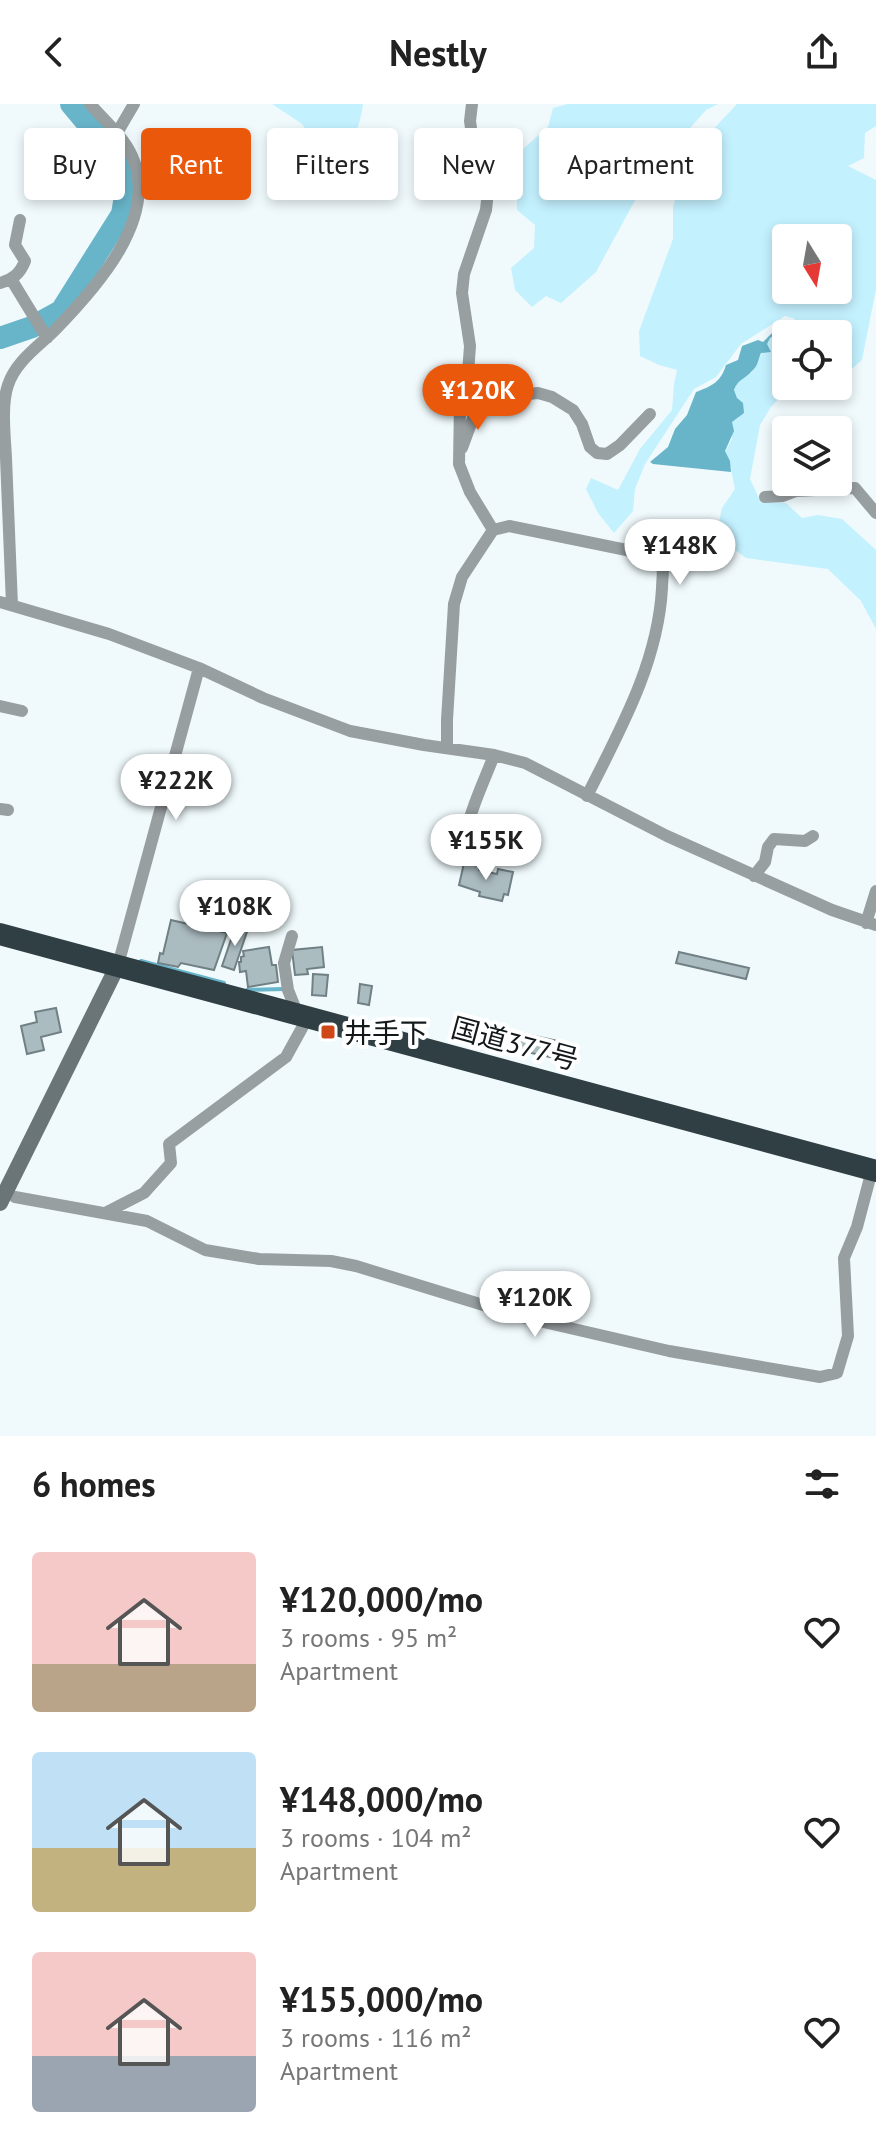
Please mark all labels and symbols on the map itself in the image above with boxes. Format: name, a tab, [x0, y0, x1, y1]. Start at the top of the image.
north arrow	[772, 224, 852, 304]
pin: ¥120K	[422, 364, 534, 432]
pin: ¥148K	[624, 519, 736, 587]
pin: ¥222K	[120, 754, 232, 822]
pin: ¥155K	[430, 814, 542, 882]
pin: ¥108K	[179, 880, 291, 948]
street label: 国道377号	[448, 1008, 582, 1078]
place label: 井手下	[344, 1014, 428, 1051]
marker: 井手下	[319, 1023, 337, 1041]
pin: ¥120K	[479, 1271, 591, 1339]

